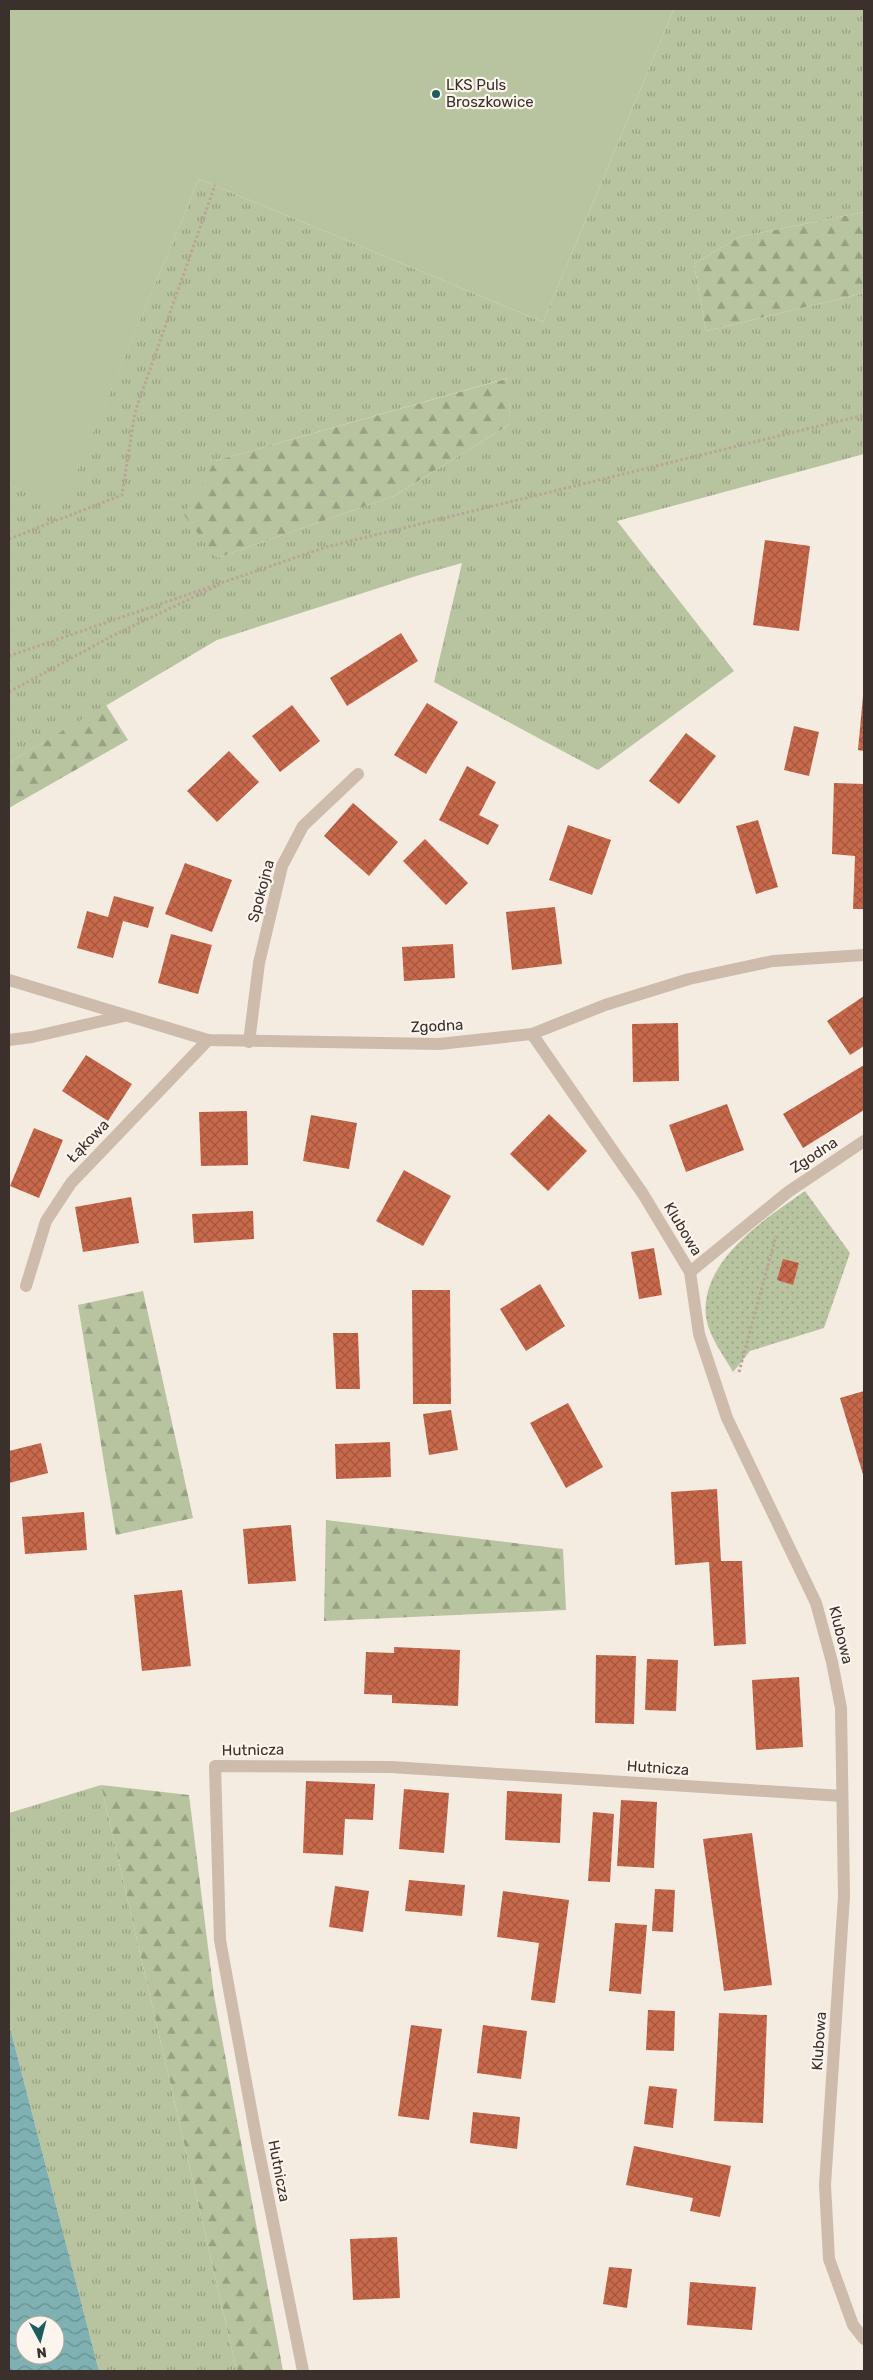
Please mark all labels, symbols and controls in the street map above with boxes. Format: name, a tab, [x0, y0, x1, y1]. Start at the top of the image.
place label: LKS Puls Broszkowice	[446, 76, 534, 111]
marker: LKS Puls Broszkowice	[430, 88, 442, 100]
street label: Spokojna	[244, 858, 278, 924]
street label: Zgodna	[410, 1016, 464, 1036]
street label: Łąkowa	[63, 1116, 113, 1166]
street label: Zgodna	[787, 1133, 841, 1177]
street label: Klubowa	[660, 1199, 706, 1259]
street label: Klubowa	[825, 1604, 857, 1666]
street label: Hutnicza	[222, 1740, 284, 1760]
street label: Hutnicza	[626, 1757, 690, 1779]
street label: Klubowa	[808, 2011, 830, 2071]
street label: Hutnicza	[264, 2139, 294, 2203]
north arrow	[15, 2315, 65, 2365]
text: N	[35, 2343, 48, 2361]

